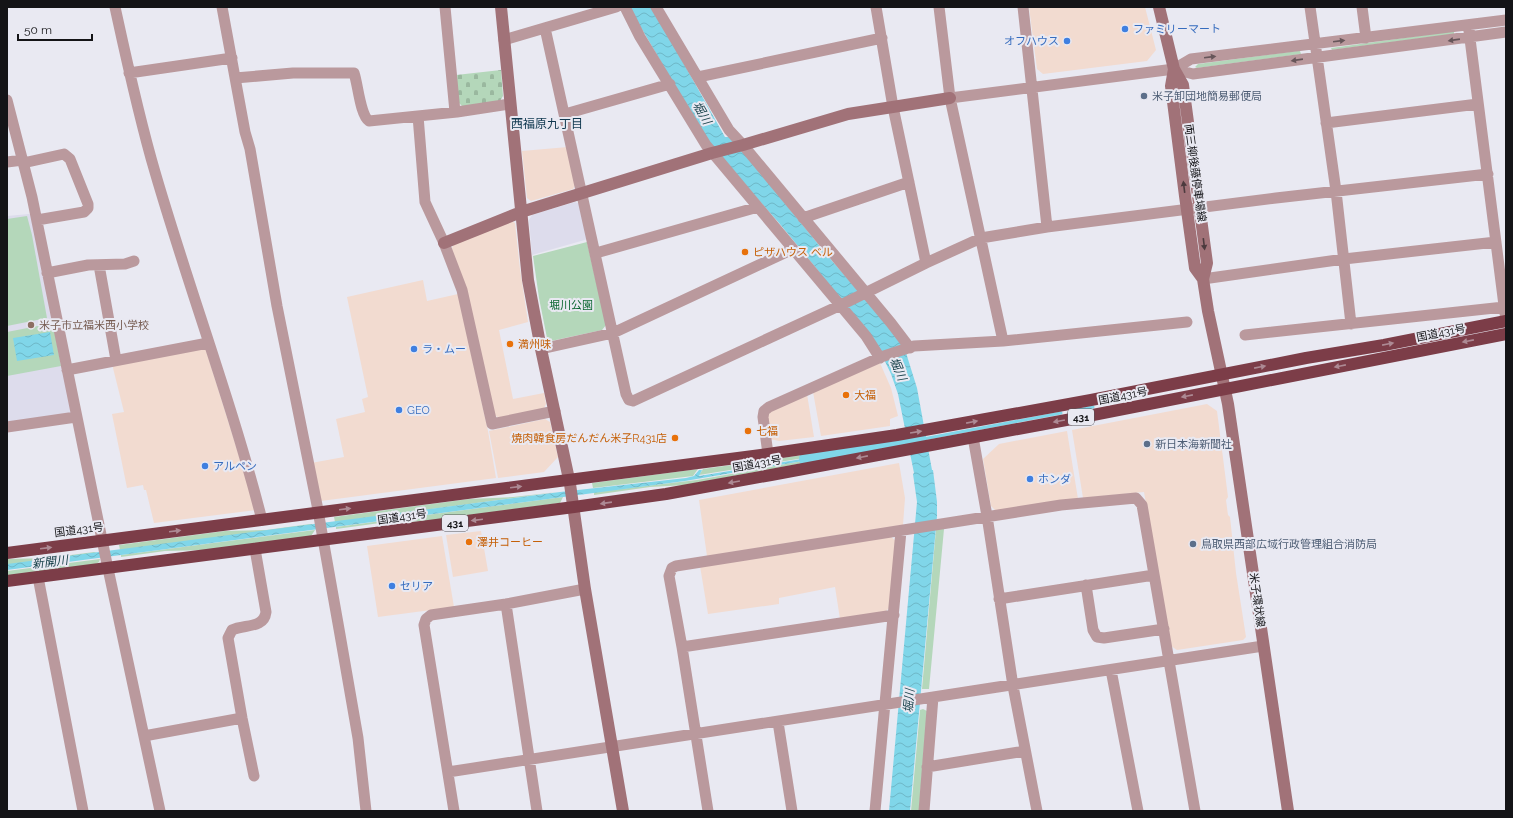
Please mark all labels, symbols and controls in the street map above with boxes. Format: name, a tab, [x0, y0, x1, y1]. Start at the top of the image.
scale bar	[18, 16, 92, 42]
text: 50 m	[24, 23, 52, 37]
place label: ファミリーマート	[1133, 23, 1221, 36]
marker: ファミリーマート	[1120, 24, 1130, 34]
place label: オフハウス	[1004, 35, 1059, 48]
marker: オフハウス	[1062, 36, 1072, 46]
one-way arrow	[1447, 36, 1460, 43]
one-way arrow	[1333, 38, 1345, 44]
one-way arrow	[1204, 54, 1216, 60]
one-way arrow	[1291, 57, 1303, 63]
place label: 米子卸団地簡易郵便局	[1152, 90, 1262, 103]
marker: 米子卸団地簡易郵便局	[1139, 91, 1149, 101]
water label: 堀川	[690, 99, 715, 129]
district label: 西福原九丁目	[511, 117, 583, 131]
street label: 両三柳後藤停車場線	[1182, 123, 1208, 223]
one-way arrow	[1180, 181, 1187, 193]
one-way arrow	[1201, 238, 1208, 250]
place label: ピザハウス ベル	[753, 246, 833, 259]
marker: ピザハウス ベル	[740, 247, 750, 257]
park label: 堀川公園	[549, 299, 593, 312]
place label: 米子市立福米西小学校	[39, 319, 149, 332]
marker: 米子市立福米西小学校	[26, 320, 36, 330]
street label: 国道431号	[1415, 322, 1467, 344]
place label: 満州味	[518, 338, 551, 351]
marker: 満州味	[505, 339, 515, 349]
one-way arrow	[1462, 339, 1474, 345]
one-way arrow	[1382, 341, 1395, 347]
place label: ラ・ムー	[422, 343, 466, 356]
marker: ラ・ムー	[409, 344, 419, 354]
water label: 堀川	[887, 355, 910, 385]
one-way arrow	[1254, 363, 1267, 369]
one-way arrow	[1334, 363, 1346, 369]
street label: 国道431号	[1097, 385, 1149, 407]
place label: 大福	[854, 389, 876, 402]
marker: 大福	[841, 390, 851, 400]
one-way arrow	[1181, 394, 1193, 400]
place label: GEO	[407, 404, 430, 417]
marker: GEO	[394, 405, 404, 415]
road number: 431	[1068, 409, 1094, 425]
one-way arrow	[1053, 418, 1065, 424]
one-way arrow	[966, 419, 978, 425]
place label: 七福	[756, 425, 778, 438]
marker: 七福	[743, 426, 753, 436]
one-way arrow	[910, 429, 922, 435]
place label: 焼肉韓食房だんだん米子R431店	[511, 432, 667, 445]
marker: 焼肉韓食房だんだん米子R431店	[670, 433, 680, 443]
place label: 新日本海新聞社	[1155, 438, 1232, 451]
marker: 新日本海新聞社	[1142, 439, 1152, 449]
street label: 国道431号	[731, 453, 783, 475]
one-way arrow	[856, 455, 868, 461]
place label: アルペン	[213, 460, 257, 473]
marker: アルペン	[200, 461, 210, 471]
place label: ホンダ	[1038, 473, 1071, 486]
marker: ホンダ	[1025, 474, 1035, 484]
one-way arrow	[728, 479, 740, 485]
one-way arrow	[510, 484, 522, 490]
one-way arrow	[600, 500, 612, 506]
one-way arrow	[339, 505, 351, 512]
street label: 国道431号	[377, 507, 427, 527]
road number: 431	[442, 515, 468, 531]
one-way arrow	[471, 517, 483, 523]
street label: 国道431号	[54, 521, 104, 539]
one-way arrow	[169, 528, 181, 535]
place label: 澤井コーヒー	[477, 536, 543, 549]
marker: 澤井コーヒー	[464, 537, 474, 547]
place label: 鳥取県西部広域行政管理組合消防局	[1201, 538, 1377, 551]
marker: 鳥取県西部広域行政管理組合消防局	[1188, 539, 1198, 549]
one-way arrow	[40, 545, 52, 551]
water label: 新開川	[31, 553, 71, 571]
street label: 米子環状線	[1247, 572, 1267, 628]
place label: セリア	[400, 580, 433, 593]
marker: セリア	[387, 581, 397, 591]
water label: 堀川	[901, 686, 917, 714]

